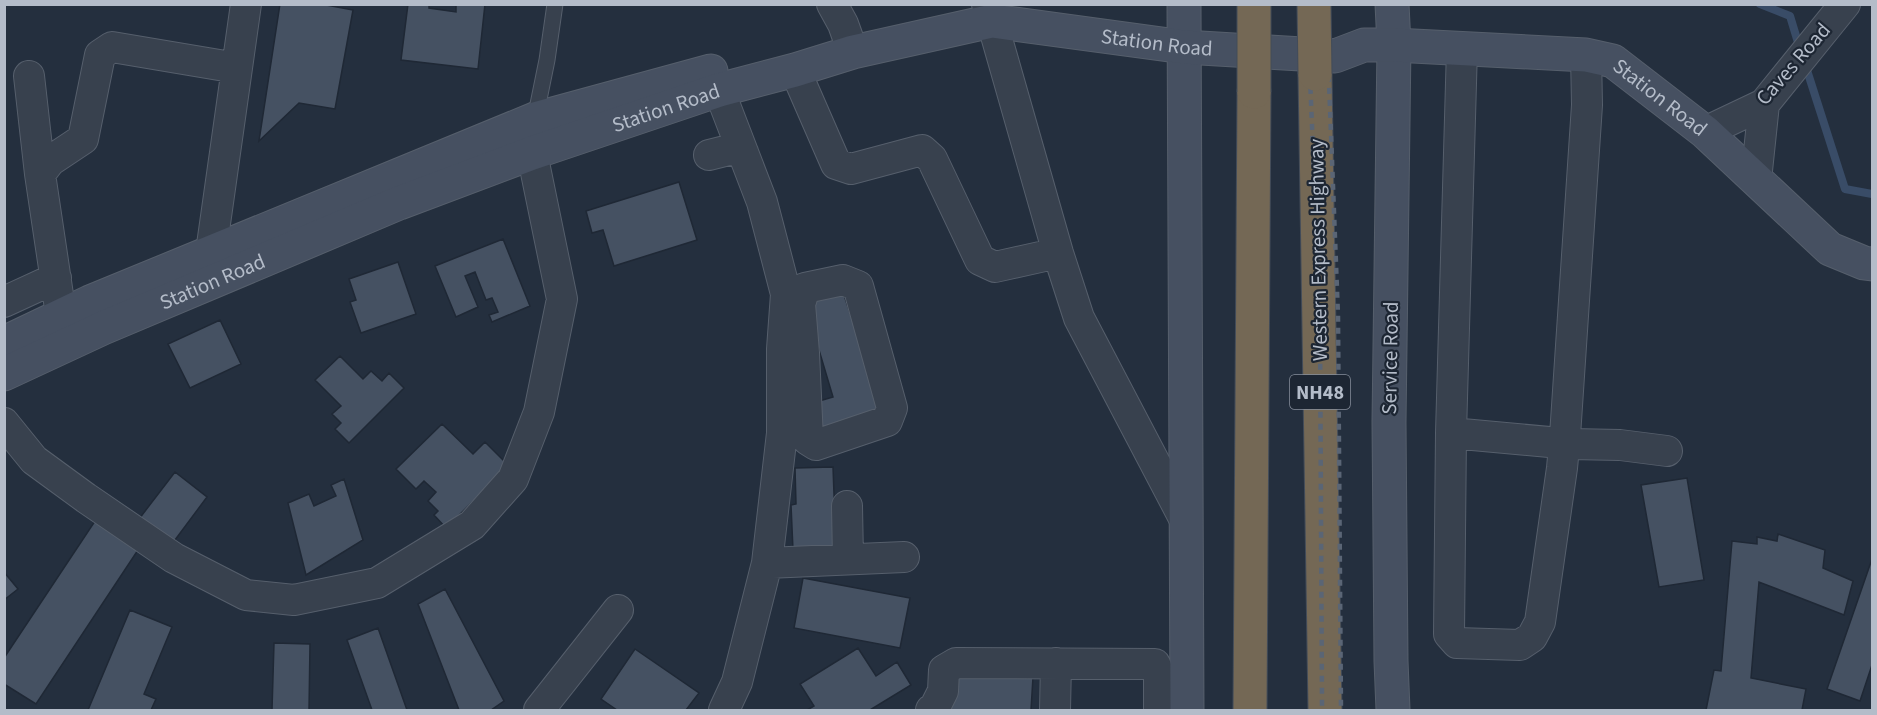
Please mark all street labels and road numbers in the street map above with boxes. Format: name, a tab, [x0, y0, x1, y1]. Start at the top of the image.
street label: Caves Road	[1749, 16, 1837, 112]
street label: Station Road	[1099, 21, 1214, 64]
street label: Station Road	[1606, 51, 1714, 143]
street label: Station Road	[608, 76, 724, 140]
street label: Western Express Highway	[1301, 138, 1335, 361]
street label: Station Road	[155, 246, 270, 317]
street label: Service Road	[1374, 301, 1406, 415]
road number: NH48	[1290, 375, 1350, 409]

